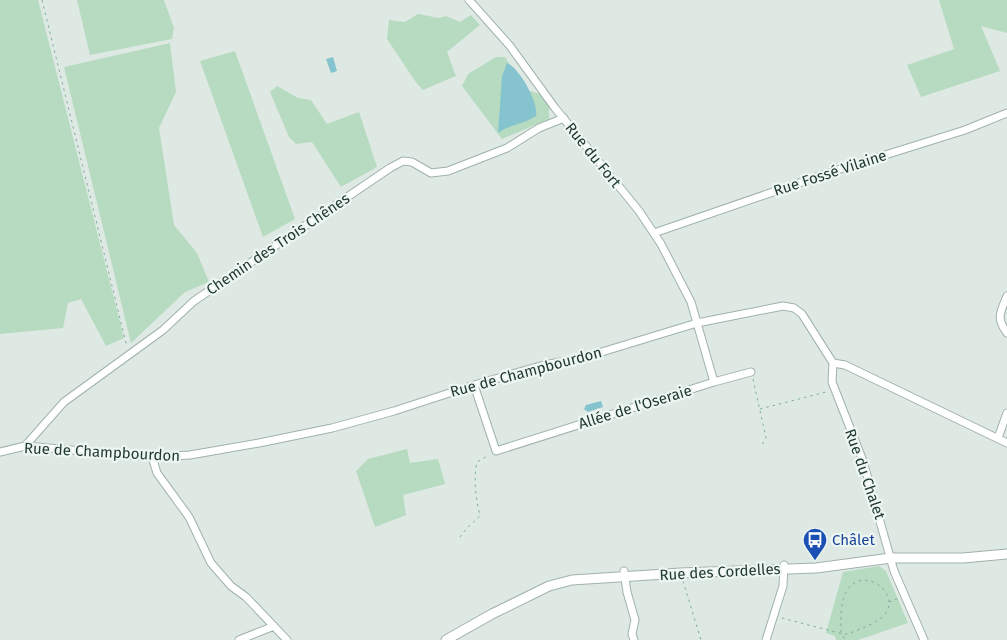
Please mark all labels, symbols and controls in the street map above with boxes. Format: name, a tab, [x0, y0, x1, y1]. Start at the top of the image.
street label: Rue du Fort	[561, 119, 625, 192]
street label: Rue Fossé Vilaine	[771, 146, 889, 200]
street label: Chemin des Trois Chênes	[203, 189, 353, 299]
street label: Rue de Champbourdon	[448, 343, 604, 401]
street label: Allée de l'Oseraie	[576, 381, 694, 433]
street label: Rue du Chalet	[841, 426, 889, 522]
street label: Rue de Champbourdon	[23, 439, 181, 465]
bus stop icon: Châlet	[802, 527, 828, 561]
place label: Châlet	[832, 531, 876, 549]
street label: Rue des Cordelles	[659, 560, 781, 584]

